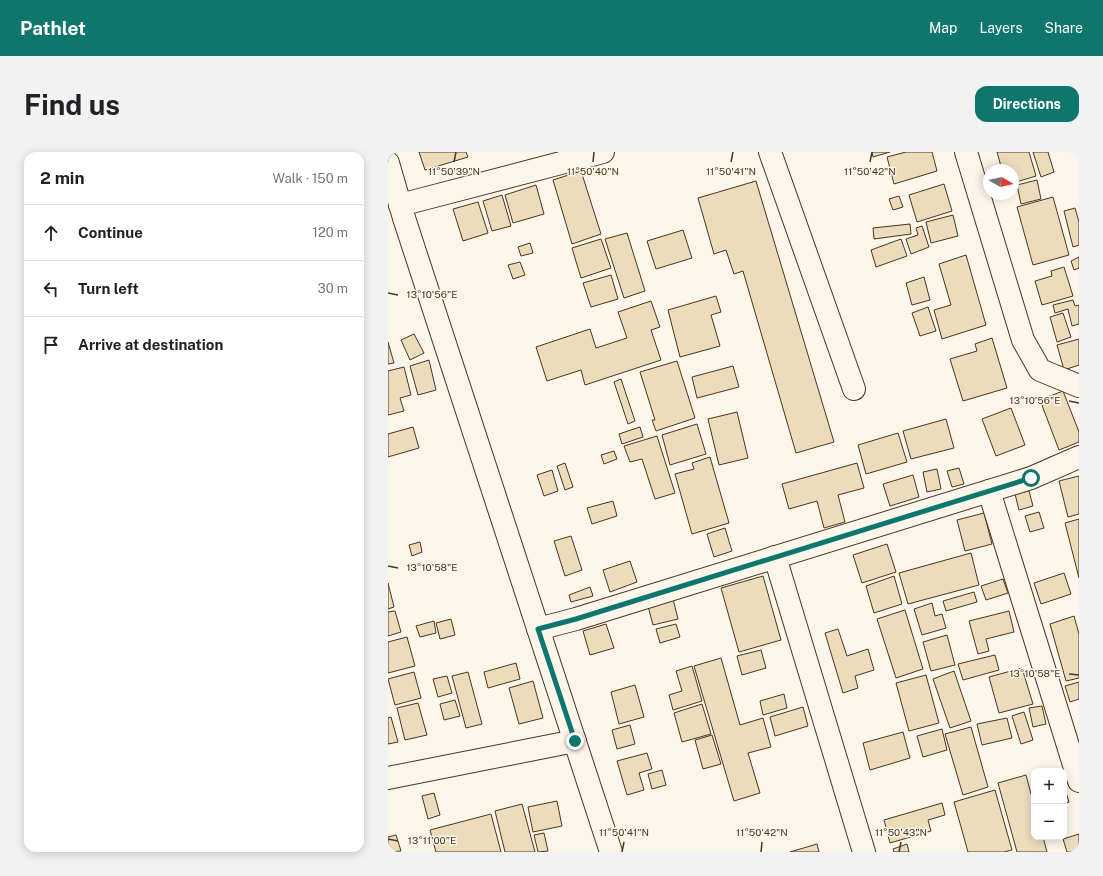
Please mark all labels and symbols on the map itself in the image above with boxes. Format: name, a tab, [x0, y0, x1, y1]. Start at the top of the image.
north arrow	[983, 164, 1019, 200]
text: 11°50'39"N	[428, 165, 480, 177]
text: 11°50'40"N	[567, 165, 619, 177]
text: 11°50'41"N	[706, 165, 756, 177]
text: 11°50'42"N	[844, 165, 896, 177]
text: 13°10'56"E	[407, 288, 457, 300]
text: 13°10'56"E	[1010, 394, 1060, 406]
route start	[1022, 469, 1040, 487]
text: 13°10'58"E	[406, 561, 458, 573]
text: 13°10'58"E	[1009, 667, 1061, 679]
route end	[566, 732, 584, 750]
text: 11°50'41"N	[599, 826, 649, 838]
text: 11°50'42"N	[736, 826, 788, 838]
text: 11°50'43"N	[875, 826, 927, 838]
text: 13°11'00"E	[408, 834, 456, 846]

